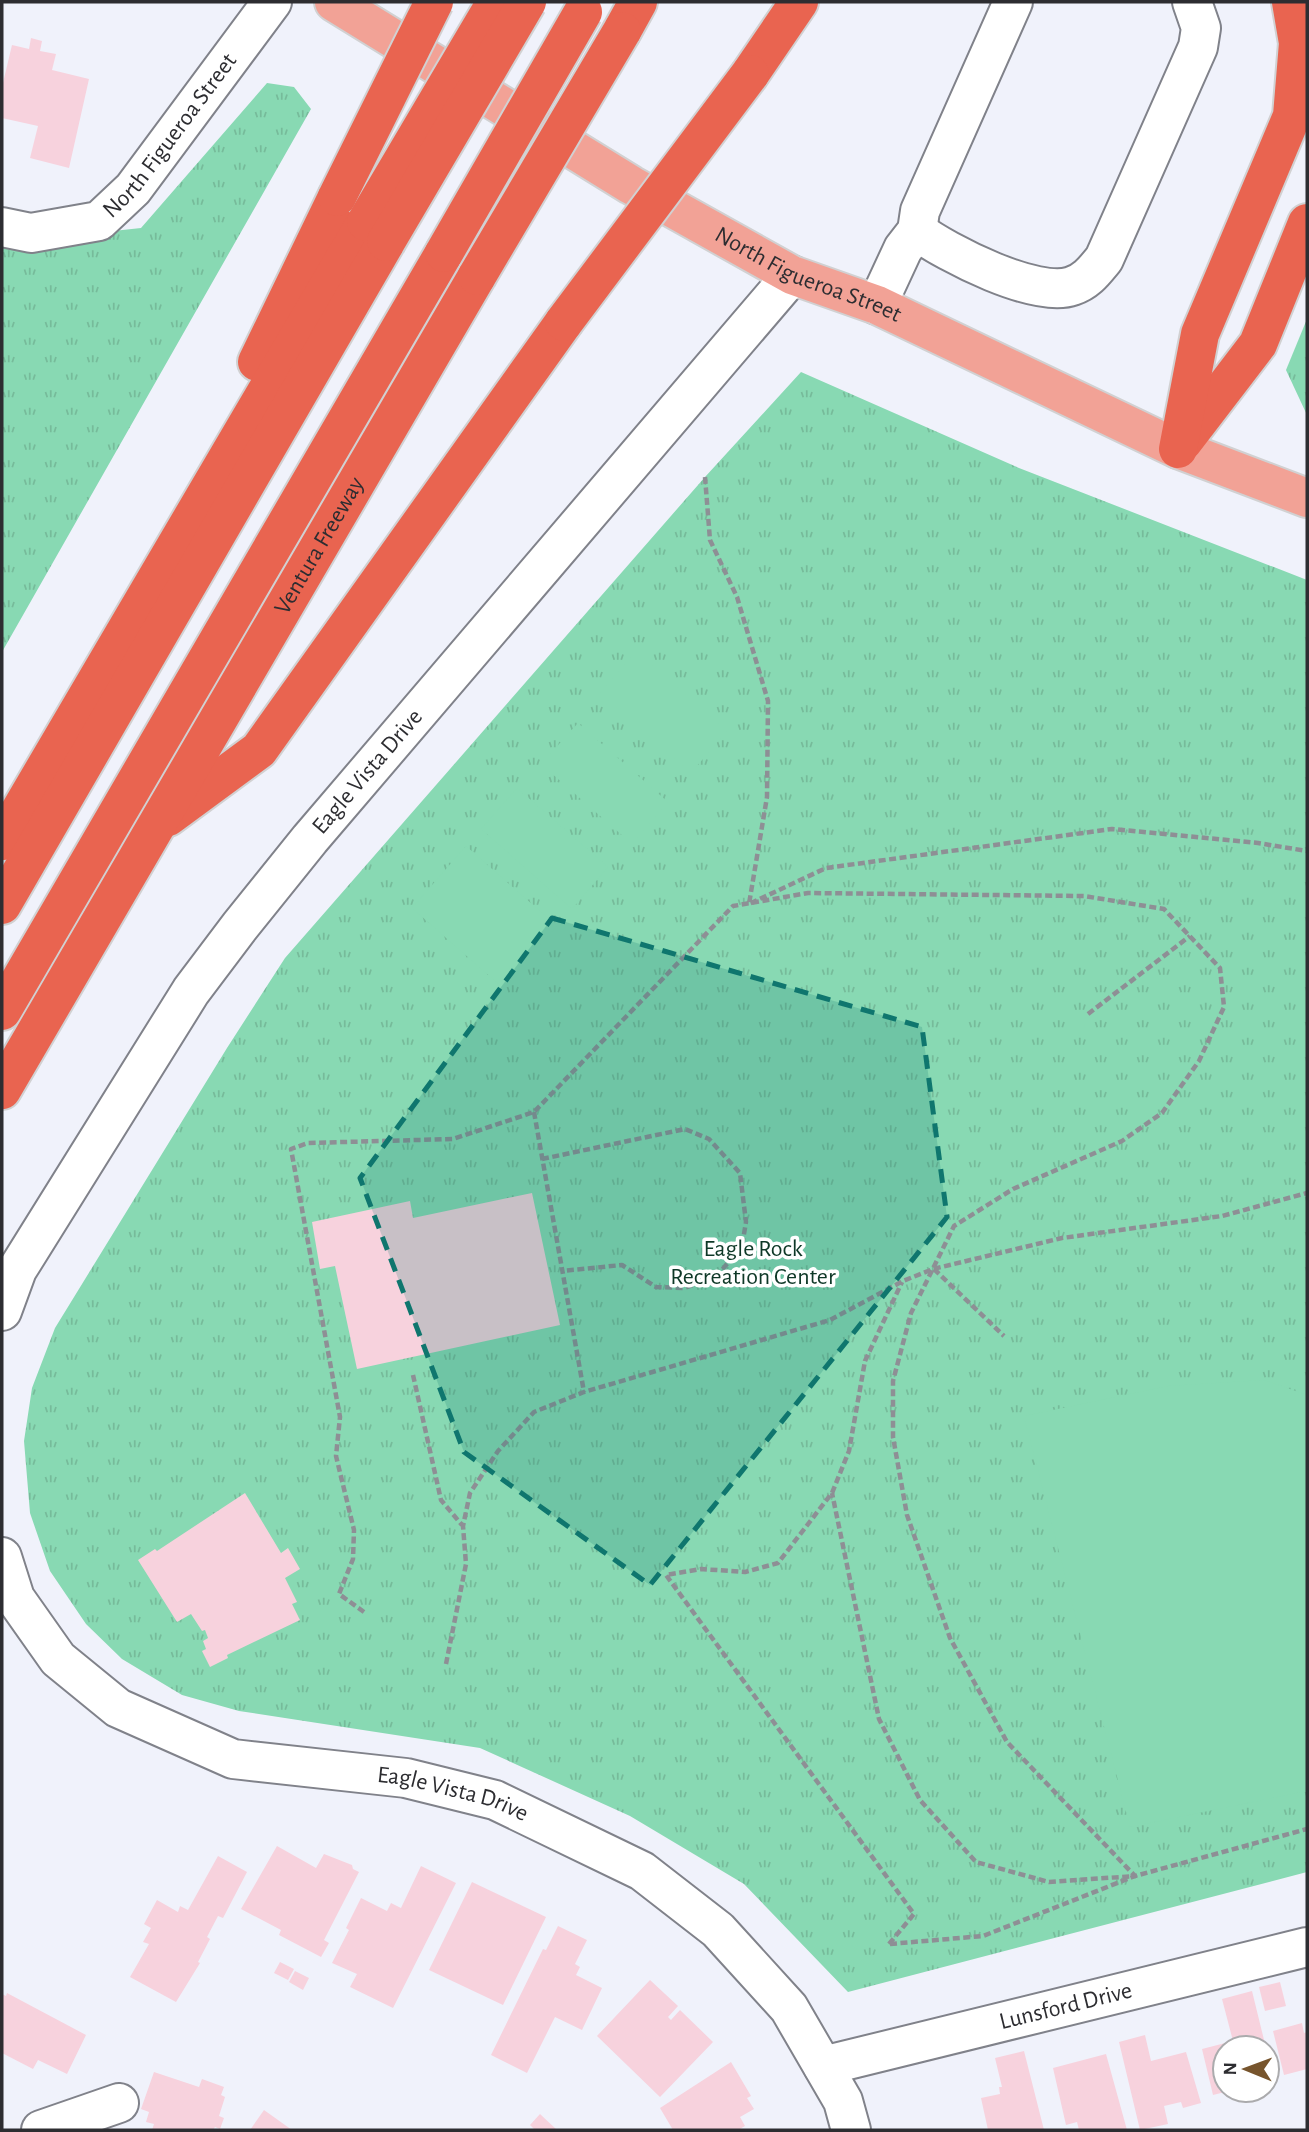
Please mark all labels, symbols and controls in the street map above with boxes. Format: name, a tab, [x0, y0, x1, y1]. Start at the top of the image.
street label: North Figueroa Street	[98, 49, 242, 223]
street label: North Figueroa Street	[711, 222, 905, 327]
street label: Ventura Freeway	[270, 473, 369, 619]
street label: Eagle Vista Drive	[308, 705, 427, 839]
park label: Eagle Rock Recreation Center	[670, 1237, 836, 1289]
street label: Eagle Vista Drive	[376, 1763, 532, 1826]
street label: Lunsford Drive	[997, 1978, 1135, 2034]
north arrow	[1211, 2034, 1281, 2104]
text: N	[1221, 2062, 1240, 2076]

